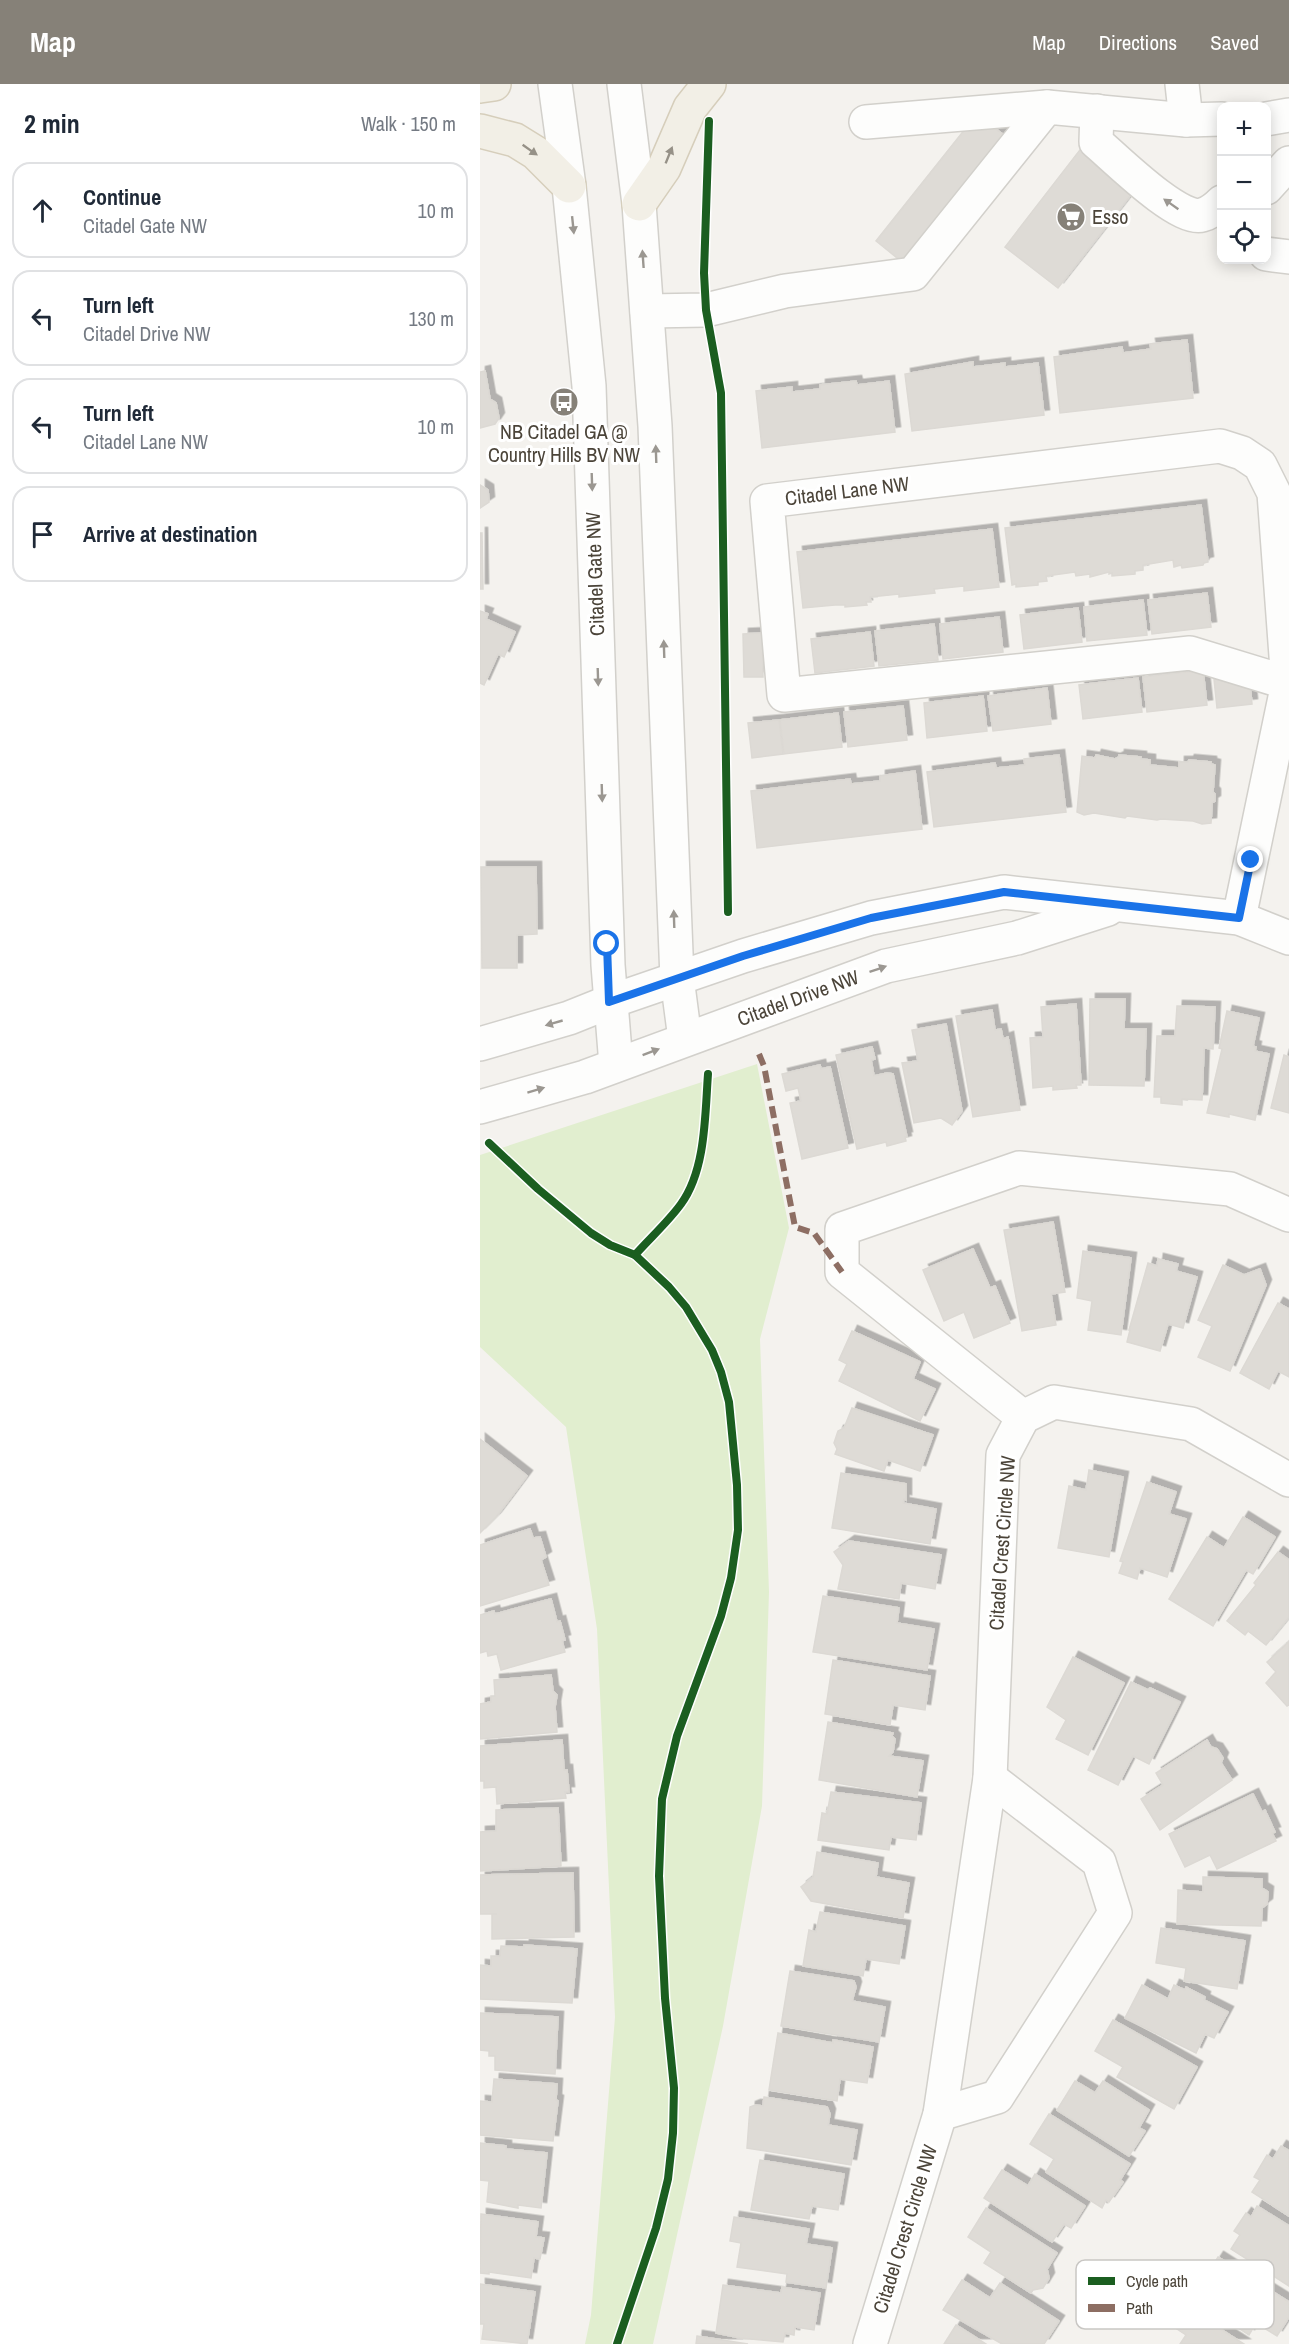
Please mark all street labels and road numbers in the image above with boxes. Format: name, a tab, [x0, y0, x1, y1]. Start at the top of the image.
street label: Citadel Lane NW	[783, 469, 911, 512]
street label: Citadel Gate NW	[579, 511, 610, 636]
street label: Citadel Drive NW	[733, 963, 863, 1032]
street label: Citadel Crest Circle NW	[982, 1454, 1021, 1631]
street label: Citadel Crest Circle NW	[866, 2141, 943, 2316]

